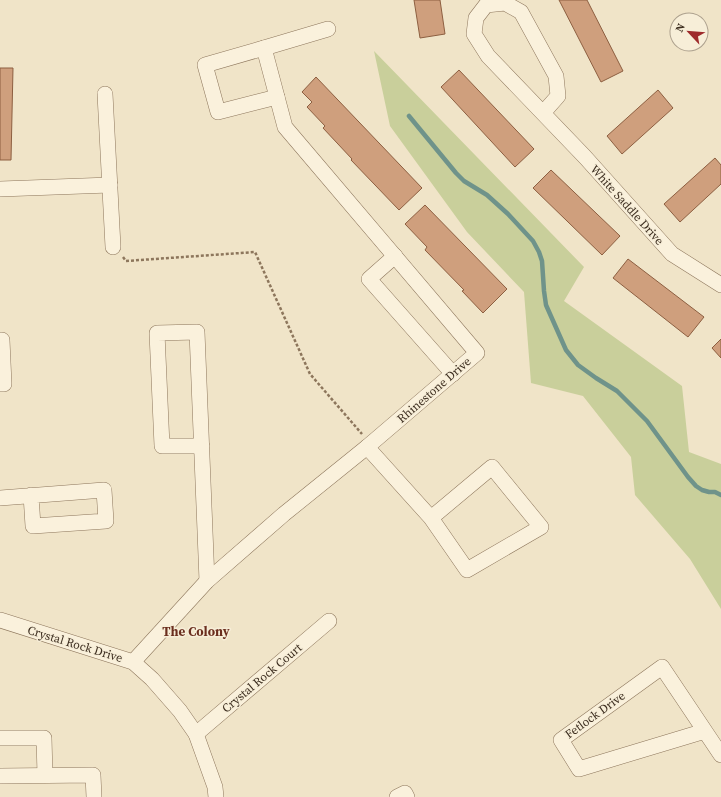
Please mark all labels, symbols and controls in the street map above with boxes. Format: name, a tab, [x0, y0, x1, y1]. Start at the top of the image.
north arrow	[669, 12, 709, 52]
text: N	[672, 21, 689, 35]
street label: White Saddle Drive	[587, 162, 667, 248]
street label: Rhinestone Drive	[394, 354, 474, 426]
street label: Crystal Rock Drive	[25, 622, 125, 666]
district label: The Colony	[162, 623, 230, 640]
street label: Crystal Rock Court	[219, 640, 306, 716]
street label: Fetlock Drive	[562, 688, 628, 742]

